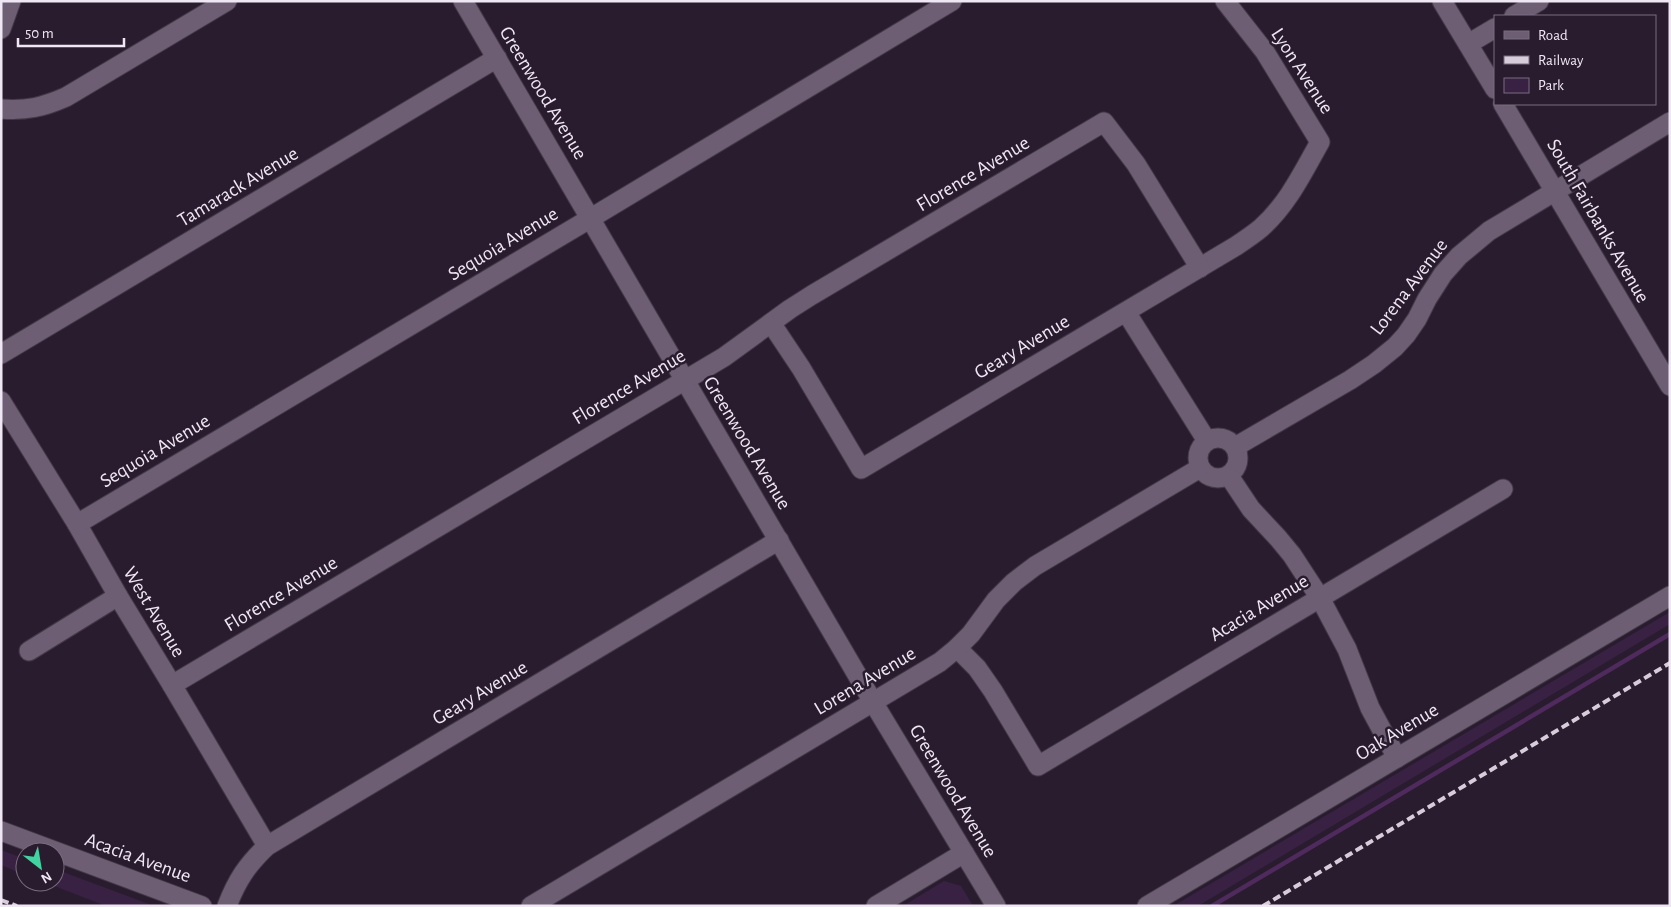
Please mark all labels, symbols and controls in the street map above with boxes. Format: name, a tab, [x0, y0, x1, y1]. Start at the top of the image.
scale bar	[18, 15, 124, 47]
legend	[1494, 15, 1656, 105]
street label: Greenwood Avenue	[495, 23, 591, 163]
street label: Lyon Avenue	[1267, 25, 1337, 117]
text: 50 m	[25, 26, 54, 41]
text: Road	[1538, 28, 1568, 43]
text: Railway	[1538, 53, 1584, 68]
text: Park	[1538, 78, 1564, 93]
street label: Florence Avenue	[913, 133, 1033, 215]
street label: South Fairbanks Avenue	[1543, 136, 1653, 306]
street label: Tamarack Avenue	[174, 143, 302, 231]
street label: Sequoia Avenue	[445, 203, 561, 285]
street label: Lorena Avenue	[1367, 235, 1451, 339]
street label: Geary Avenue	[971, 311, 1073, 383]
street label: Florence Avenue	[569, 346, 689, 428]
street label: Greenwood Avenue	[699, 373, 795, 513]
street label: Sequoia Avenue	[97, 410, 213, 492]
street label: Florence Avenue	[221, 553, 341, 635]
street label: West Avenue	[119, 563, 189, 661]
street label: Acacia Avenue	[1206, 571, 1312, 645]
street label: Lorena Avenue	[811, 643, 919, 719]
street label: Geary Avenue	[429, 657, 531, 729]
street label: Oak Avenue	[1352, 700, 1442, 764]
street label: Greenwood Avenue	[905, 721, 1001, 861]
street label: Acacia Avenue	[82, 830, 194, 886]
north arrow	[15, 842, 65, 892]
text: N	[38, 869, 54, 886]

